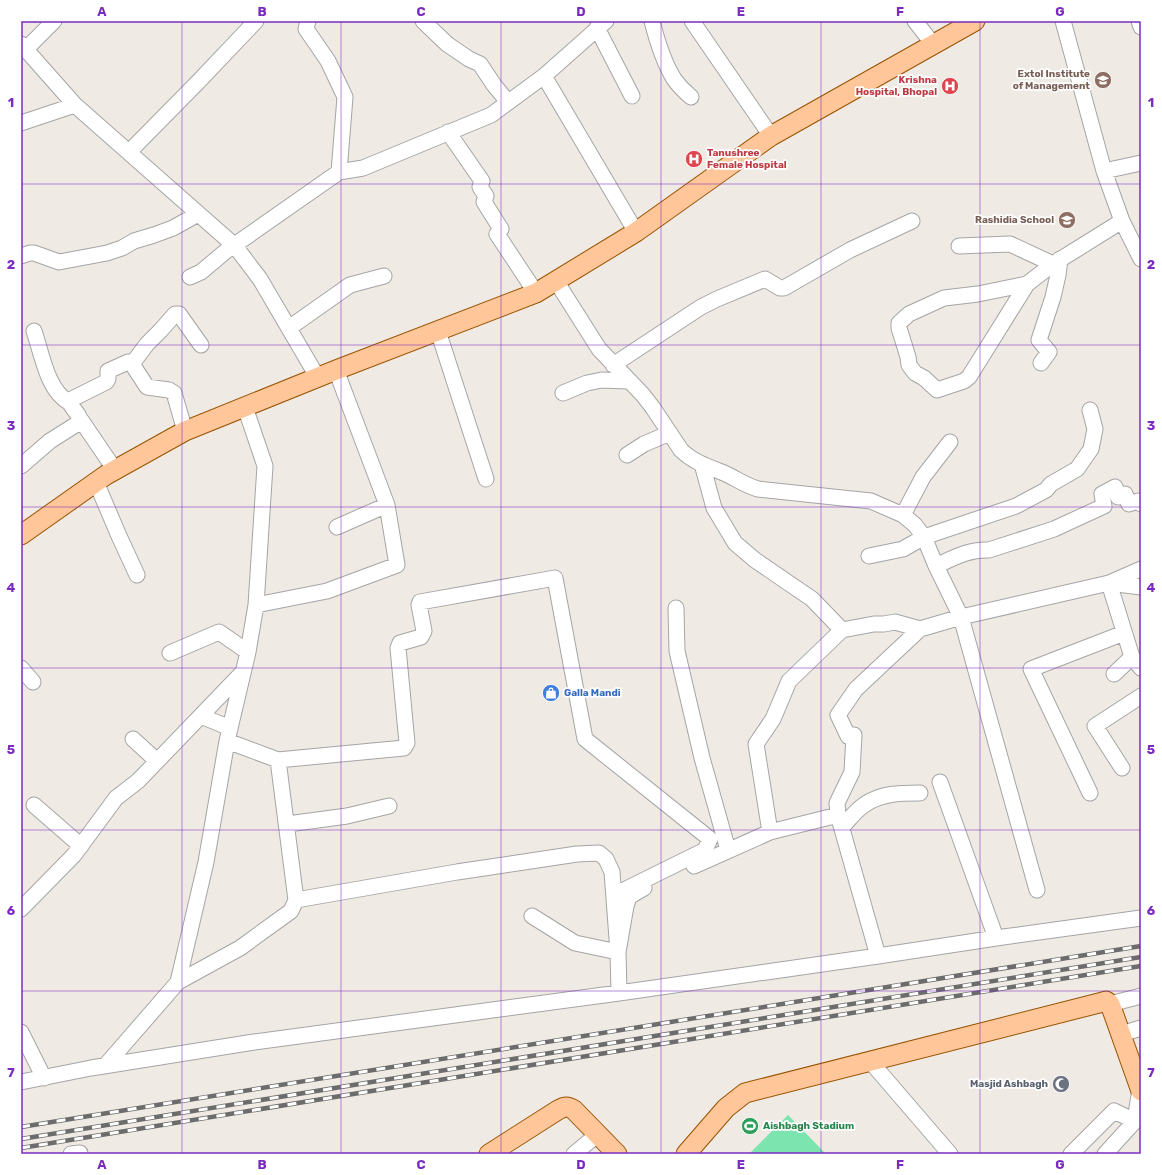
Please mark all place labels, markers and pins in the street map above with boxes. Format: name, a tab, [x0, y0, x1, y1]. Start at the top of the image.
place label: Extol Institute of Management	[1013, 68, 1090, 92]
school or university icon: Extol Institute of Management	[1093, 70, 1113, 90]
place label: Krishna Hospital, Bhopal	[856, 74, 937, 98]
hospital icon: Krishna Hospital, Bhopal	[940, 76, 960, 96]
place label: Tanushree Female Hospital	[707, 147, 787, 171]
hospital icon: Tanushree Female Hospital	[684, 149, 704, 169]
school or university icon: Rashidia School	[1057, 210, 1077, 230]
place label: Rashidia School	[975, 214, 1054, 226]
shop icon: Galla Mandi	[541, 683, 561, 703]
place label: Galla Mandi	[564, 687, 621, 699]
mosque icon: Masjid Ashbagh	[1051, 1074, 1071, 1094]
place label: Masjid Ashbagh	[970, 1078, 1048, 1090]
sports icon: Aishbagh Stadium	[740, 1116, 760, 1136]
place label: Aishbagh Stadium	[763, 1120, 854, 1132]

